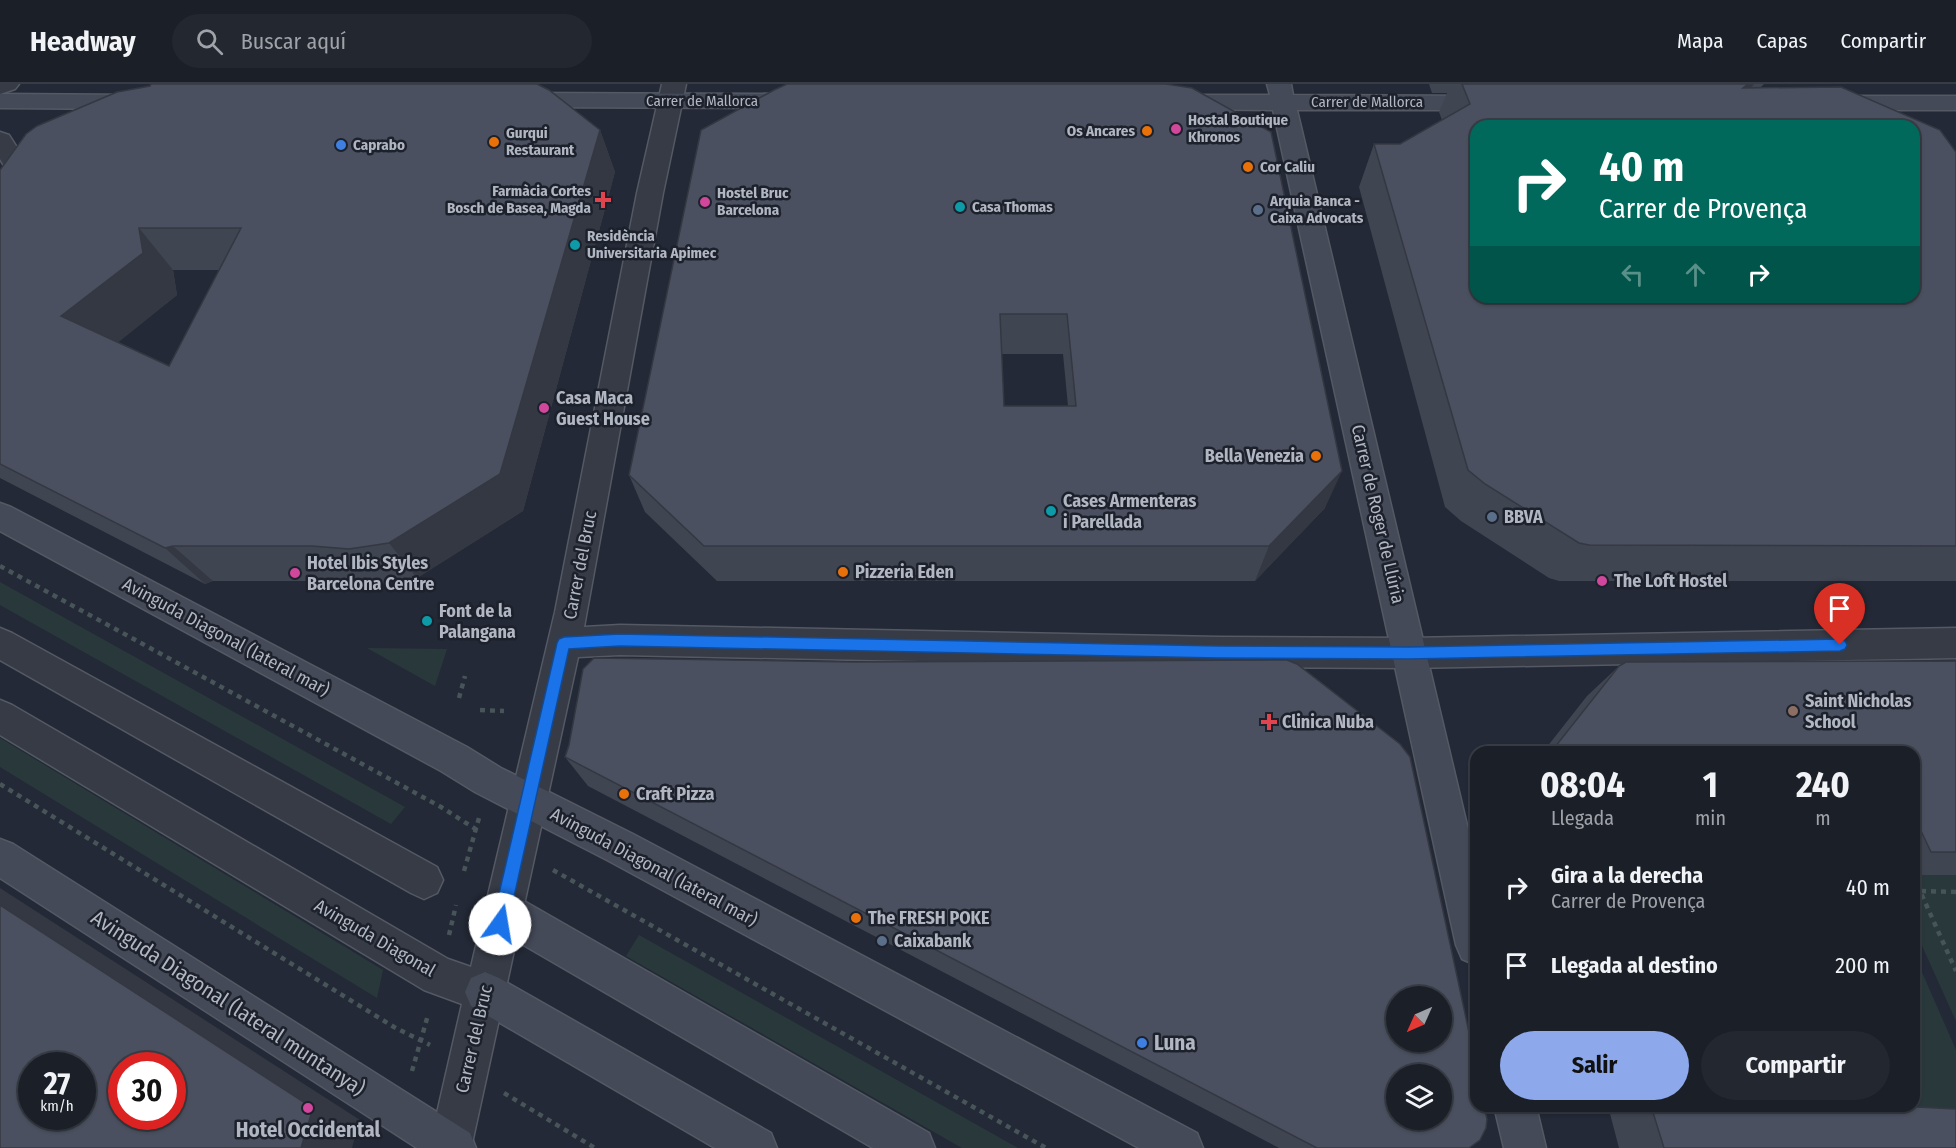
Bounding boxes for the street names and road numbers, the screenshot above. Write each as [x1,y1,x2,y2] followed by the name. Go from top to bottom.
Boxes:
[646,92,758,110] street label: Carrer de Mallorca
[1311,93,1423,111] street label: Carrer de Mallorca
[1347,422,1409,606] street label: Carrer de Roger de Llúria
[559,509,601,621] street label: Carrer del Bruc
[119,573,333,701] street label: Avinguda Diagonal (lateral mar)
[547,803,761,931] street label: Avinguda Diagonal (lateral mar)
[311,894,440,982] street label: Avinguda Diagonal
[86,905,370,1101] street label: Avinguda Diagonal (lateral muntanya)
[451,983,497,1095] street label: Carrer del Bruc

